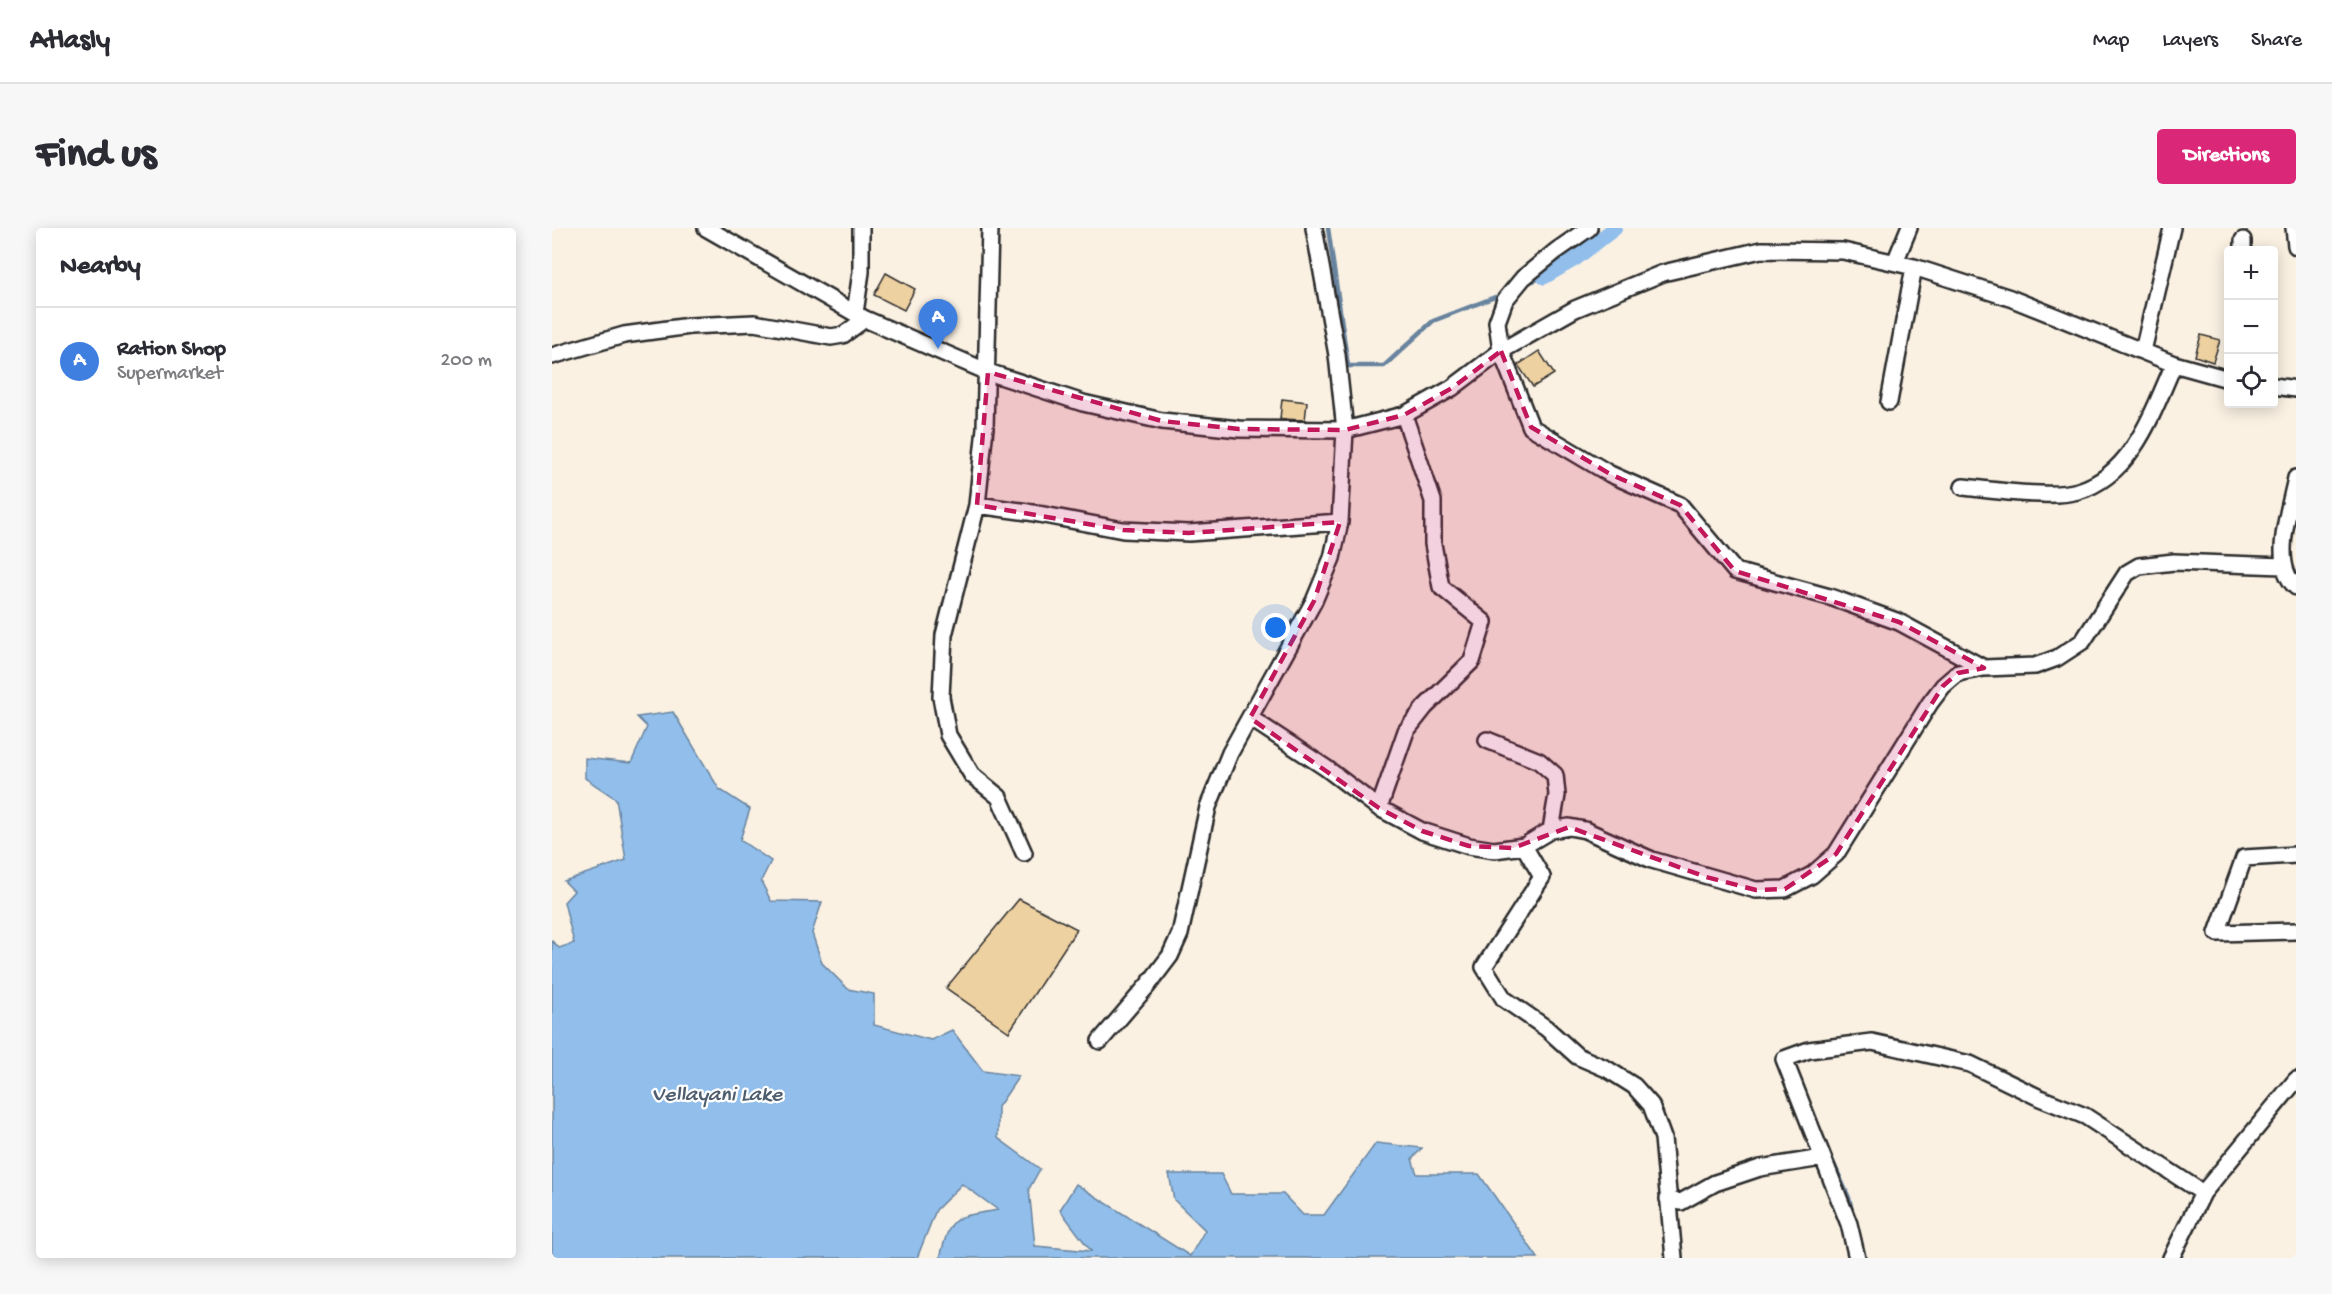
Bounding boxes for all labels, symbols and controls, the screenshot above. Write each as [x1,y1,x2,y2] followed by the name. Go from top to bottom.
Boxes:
[30,25,110,58] text: Atlasly
[2093,29,2129,54] text: Map
[2162,29,2218,54] text: Layers
[2251,29,2302,54] text: Share
[2157,129,2296,184] button: Directions
[36,132,156,181] text: Find us
[2224,246,2278,408] map controls
[2224,246,2278,300] button: +
[60,252,141,283] text: Nearby
[918,300,958,349] pin: A
[2224,300,2278,354] button: −
[117,337,226,363] text: Ration Shop
[74,350,85,373] text: A
[441,350,492,373] text: 200 m
[2224,354,2278,408] button: locate
[117,363,223,386] text: Supermarket
[1261,613,1290,642] your location
[652,1083,784,1109] water label: Vellayani Lake

